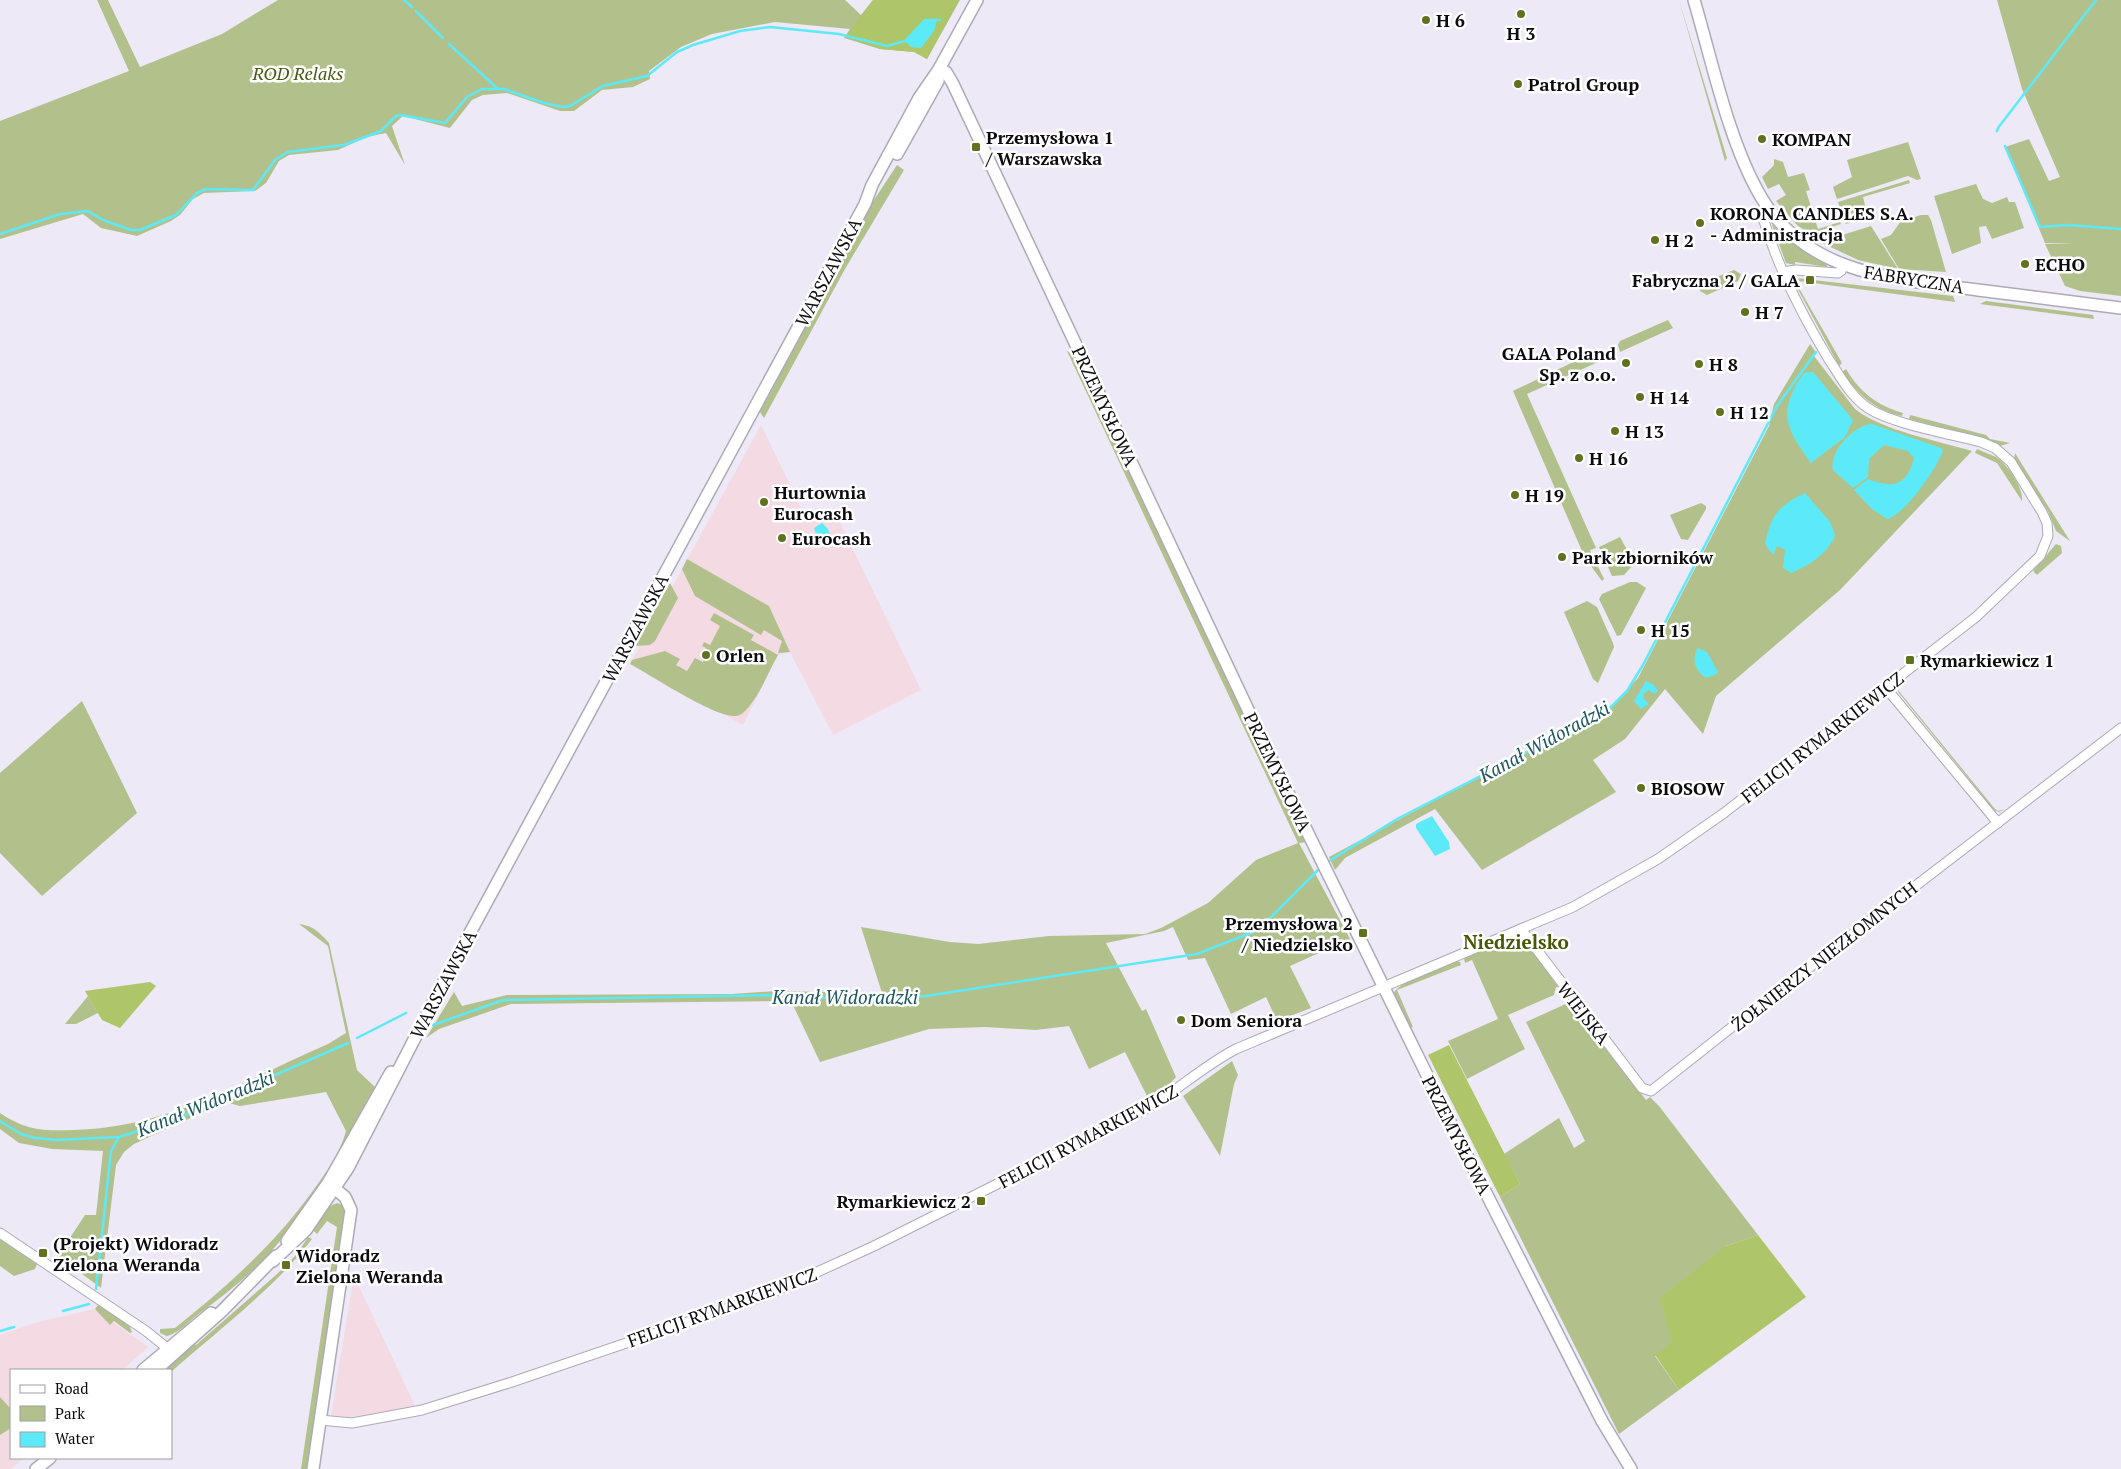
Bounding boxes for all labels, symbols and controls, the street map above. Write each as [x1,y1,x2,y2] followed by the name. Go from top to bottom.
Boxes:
[1436,8,1465,32] place label: H 6
[1515,8,1527,20] marker: H 3
[1420,14,1432,26] marker: H 6
[1507,21,1535,45] place label: H 3
[252,61,343,85] park label: ROD Relaks
[1528,72,1639,96] place label: Patrol Group
[1512,78,1524,90] marker: Patrol Group
[985,125,1114,170] place label: Przemysłowa 1 / Warszawska
[1772,127,1851,151] place label: KOMPAN
[1756,133,1768,145] marker: KOMPAN
[970,141,982,153] marker: Przemysłowa 1 / Warszawska
[1710,201,1914,246] place label: KORONA CANDLES S.A. - Administracja
[789,213,867,331] street label: WARSZAWSKA
[1694,217,1706,229] marker: KORONA CANDLES S.A. - Administracja
[1665,228,1694,252] place label: H 2
[1649,234,1661,246] marker: H 2
[2035,252,2085,276] place label: ECHO
[2019,258,2031,270] marker: ECHO
[1862,259,1966,299] street label: FABRYCZNA
[1632,268,1801,292] place label: Fabryczna 2 / GALA
[1804,274,1816,286] marker: Fabryczna 2 / GALA
[1755,300,1784,324] place label: H 7
[1739,306,1751,318] marker: H 7
[1502,341,1616,386] place label: GALA Poland Sp. z o.o.
[1067,342,1144,471] street label: PRZEMYSŁOWA
[1709,352,1738,376] place label: H 8
[1620,357,1632,369] marker: GALA Poland Sp. z o.o.
[1693,358,1705,370] marker: H 8
[1650,385,1690,409] place label: H 14
[1634,391,1646,403] marker: H 14
[1730,400,1769,424] place label: H 12
[1714,406,1726,418] marker: H 12
[1625,419,1664,443] place label: H 13
[1609,425,1621,437] marker: H 13
[1589,446,1628,470] place label: H 16
[1573,452,1585,464] marker: H 16
[774,480,866,525] place label: Hurtownia Eurocash
[1525,483,1564,507] place label: H 19
[1509,489,1521,501] marker: H 19
[758,496,770,508] marker: Hurtownia Eurocash
[792,526,871,550] place label: Eurocash
[776,532,788,544] marker: Eurocash
[1572,545,1714,569] place label: Park zbiorników
[1556,551,1568,563] marker: Park zbiorników
[596,569,674,687] street label: WARSZAWSKA
[1651,618,1690,642] place label: H 15
[1635,624,1647,636] marker: H 15
[716,643,765,667] place label: Orlen
[1920,648,2054,672] place label: Rymarkiewicz 1
[700,649,712,661] marker: Orlen
[1904,654,1916,666] marker: Rymarkiewicz 1
[1736,666,1908,808] street label: FELICJI RYMARKIEWICZ
[1473,694,1614,788] water label: Kanał Widoradzki
[1239,708,1318,836] street label: PRZEMYSŁOWA
[1651,776,1725,800] place label: BIOSOW
[1635,782,1647,794] marker: BIOSOW
[1726,876,1922,1036] street label: ŻOŁNIERZY NIEZŁOMNYCH
[1225,911,1353,956] place label: Przemysłowa 2 / Niedzielsko
[404,925,482,1043] street label: WARSZAWSKA
[1357,927,1369,939] marker: Przemysłowa 2 / Niedzielsko
[1463,929,1569,954] district label: Niedzielsko
[1552,977,1616,1050] street label: WIEJSKA
[771,984,919,1009] water label: Kanał Widoradzki
[1191,1008,1302,1032] place label: Dom Seniora
[1175,1014,1187,1026] marker: Dom Seniora
[132,1064,278,1142] water label: Kanał Widoradzki
[1417,1072,1498,1199] street label: PRZEMYSŁOWA
[994,1078,1182,1194] street label: FELICJI RYMARKIEWICZ
[837,1189,971,1213] place label: Rymarkiewicz 2
[975,1195,987,1207] marker: Rymarkiewicz 2
[53,1231,218,1276] place label: (Projekt) Widoradz Zielona Weranda
[296,1243,443,1288] place label: Widoradz Zielona Weranda
[37,1247,49,1259] marker: (Projekt) Widoradz Zielona Weranda
[280,1259,292,1271] marker: Widoradz Zielona Weranda
[624,1262,820,1352] street label: FELICJI RYMARKIEWICZ
[10,1369,172,1459] legend
[55,1378,88,1398] text: Road
[55,1403,85,1423] text: Park
[55,1428,95,1448] text: Water

